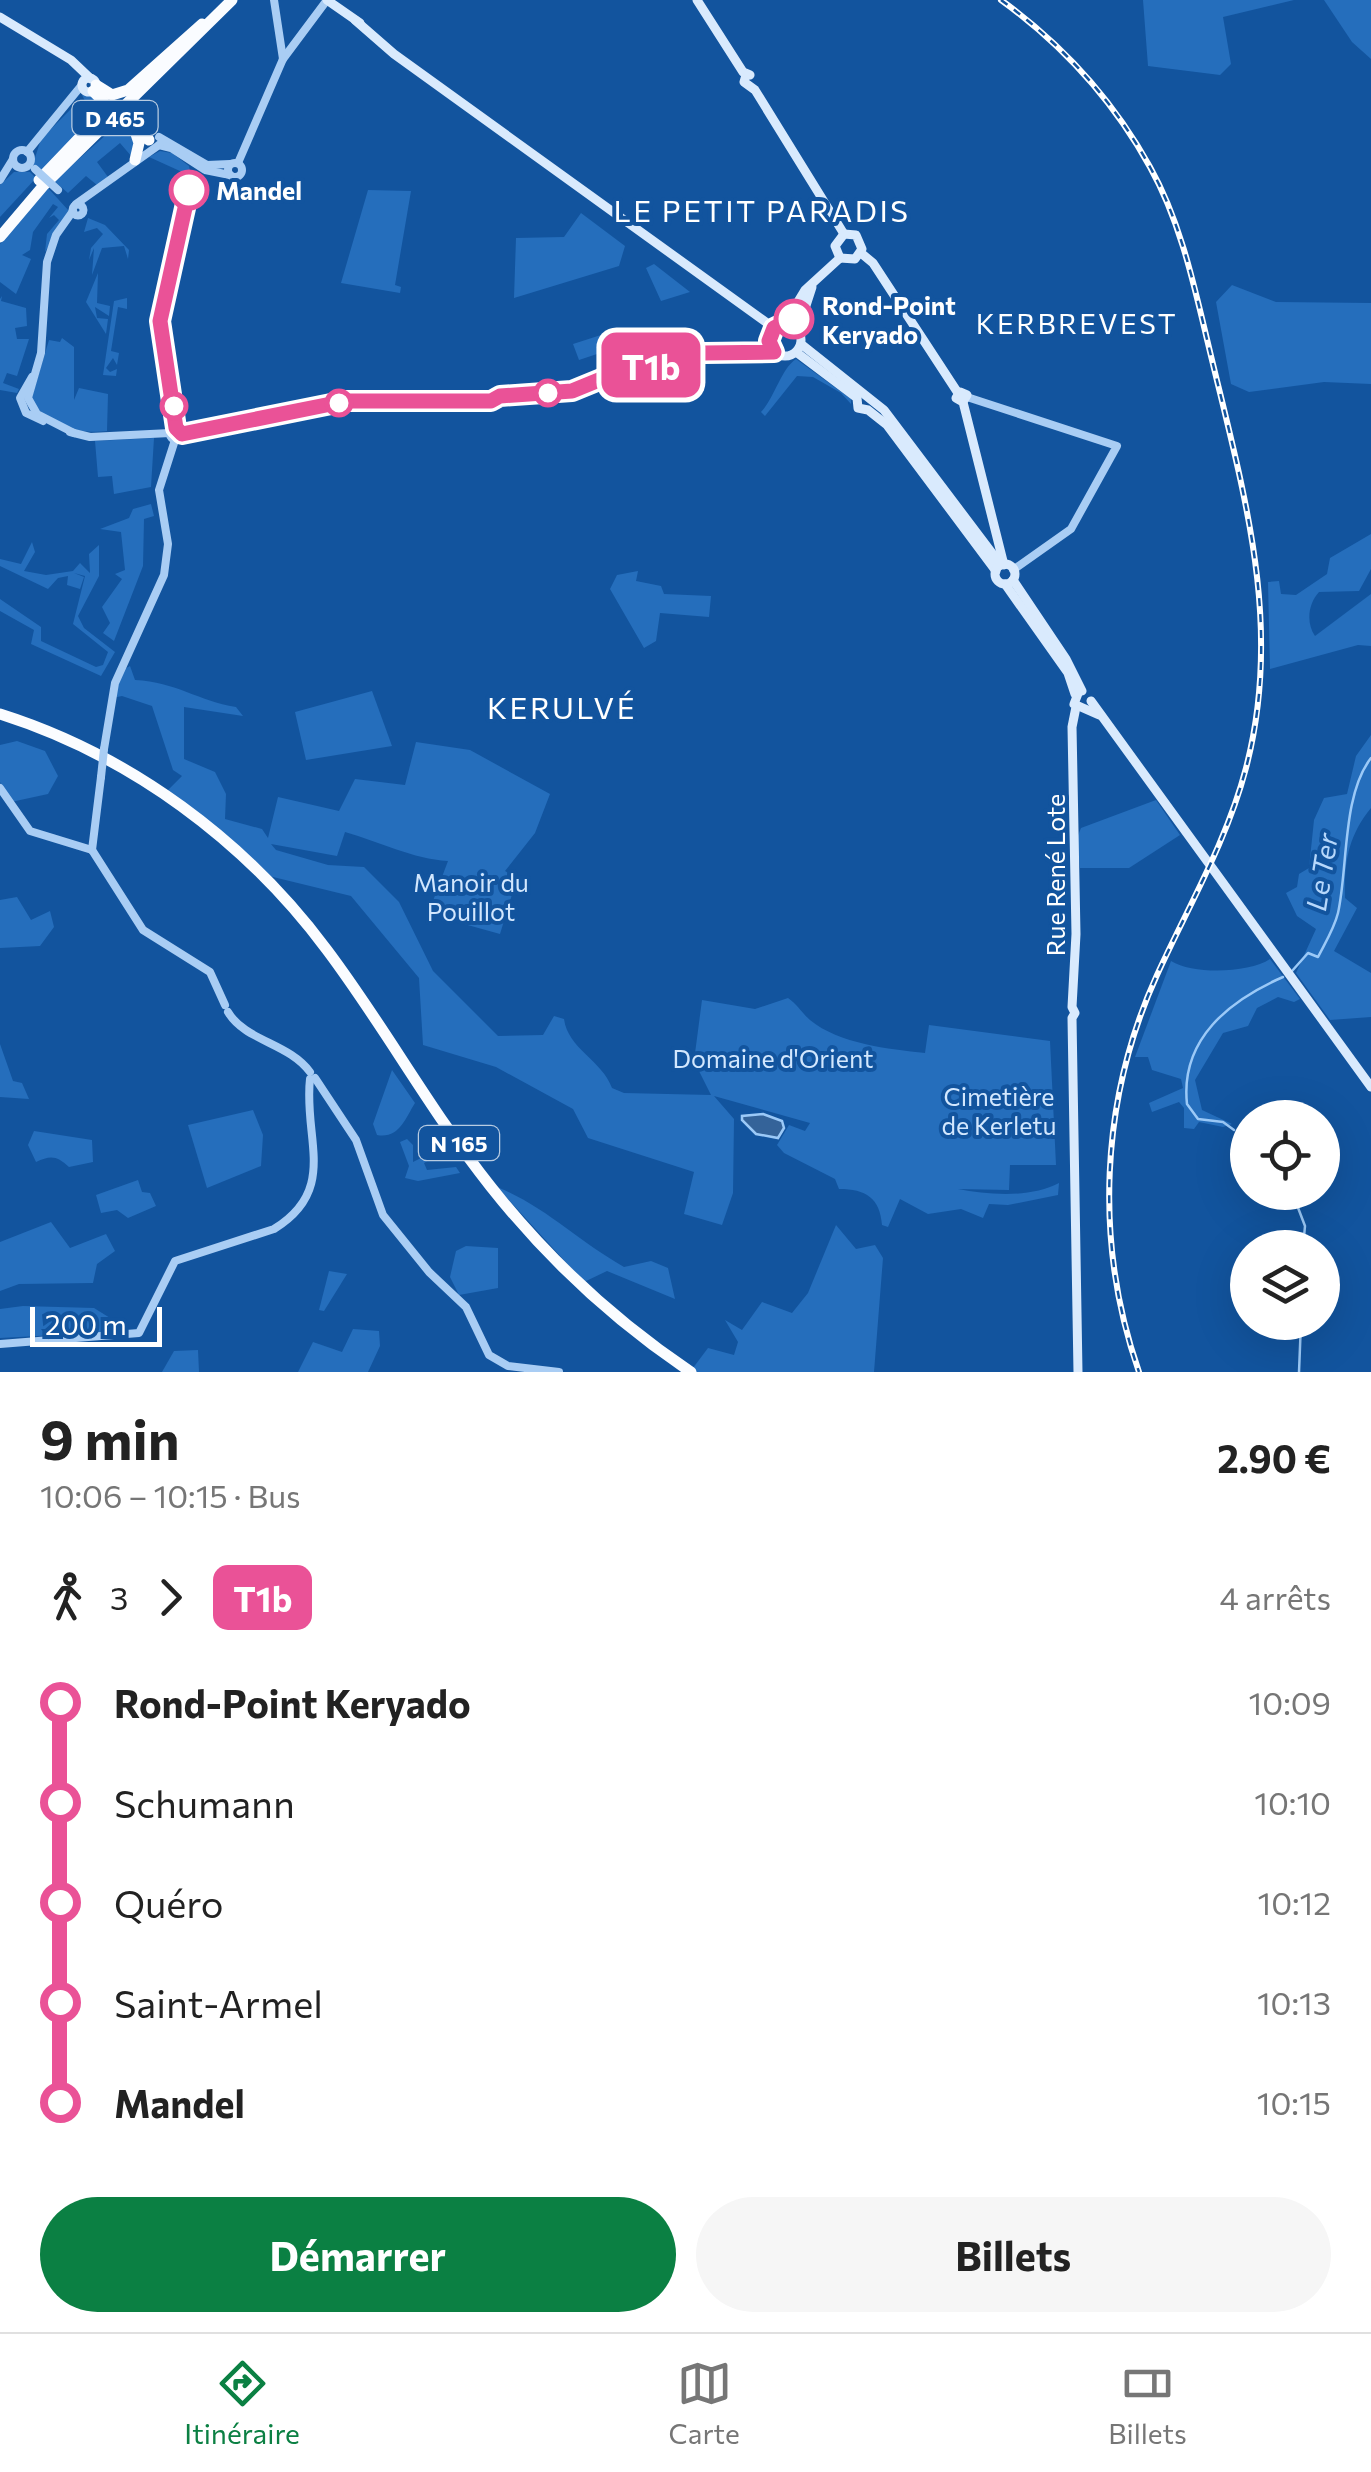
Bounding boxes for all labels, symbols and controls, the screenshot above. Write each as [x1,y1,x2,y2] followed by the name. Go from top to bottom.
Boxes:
[72,101,158,135] road number: D 465
[170,171,208,209] marker: Mandel
[216,175,302,205] place label: Mandel
[614,191,910,228] district label: LE PETIT PARADIS
[822,290,956,349] place label: Rond-Point Keryado
[775,300,813,338] marker: Rond-Point Keryado
[976,306,1178,340] district label: KERBREVEST
[594,332,708,398] line badge: T1b
[621,344,681,387] text: T1b
[535,380,561,406] unlabelled marker
[326,390,352,416] unlabelled marker
[161,393,187,419] unlabelled marker
[487,688,637,725] district label: KERULVÉ
[1040,794,1070,956] street label: Rue René Lote
[1298,830,1344,913] water label: Le Ter
[413,867,529,926] park label: Manoir du Pouillot
[672,1043,874,1073] park label: Domaine d'Orient
[941,1081,1057,1140] park label: Cimetière de Kerletu
[1230,1100,1340,1340] map controls
[1230,1100,1340,1210] button: locate
[419,1126,499,1160] road number: N 165
[1230,1230,1340,1340] button: layers
[30,1302,162,1346] scale bar
[45,1307,127,1341] text: 200 m
[40,1404,180,1471] text: 9 min
[1217,1434,1331,1481] text: 2.90 €
[40,1475,301,1515] text: 10:06 – 10:15 · Bus
[40,1570,95,1625] icon: walk
[143,1570,198,1625] icon: forward
[233,1576,292,1619] text: T1b
[110,1577,128,1617] text: 3
[1220,1577,1331,1617] text: 4 arrêts
[114,1679,471,1726] text: Rond-Point Keryado
[1249,1682,1331,1722] text: 10:09
[114,1779,295,1826] text: Schumann
[1254,1782,1331,1822] text: 10:10
[114,1879,224,1926] text: Quéro
[1257,1882,1331,1922] text: 10:12
[114,1979,323,2026] text: Saint-Armel
[1257,1982,1331,2022] text: 10:13
[114,2079,245,2126] text: Mandel
[1257,2082,1331,2122] text: 10:15
[40,2197,676,2312] button: Démarrer
[696,2197,1331,2312] button: Billets
[184,2356,300,2450] tab: Itinéraire
[669,2356,740,2450] tab: Carte
[1108,2356,1187,2450] tab: Billets

